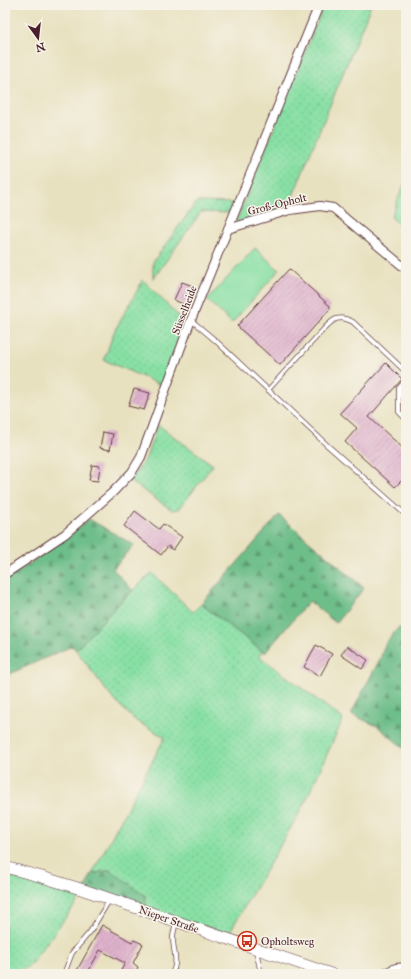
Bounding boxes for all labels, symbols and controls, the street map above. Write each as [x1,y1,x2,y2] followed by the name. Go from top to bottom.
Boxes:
[18,18,58,58] north arrow
[34,40,47,55] text: N
[246,191,308,218] street label: Groß-Opholt
[169,283,200,337] street label: Süsselheide
[137,903,201,936] street label: Nieper Straße
[236,930,258,952] bus stop icon: Opholtsweg
[261,935,315,948] place label: Opholtsweg

